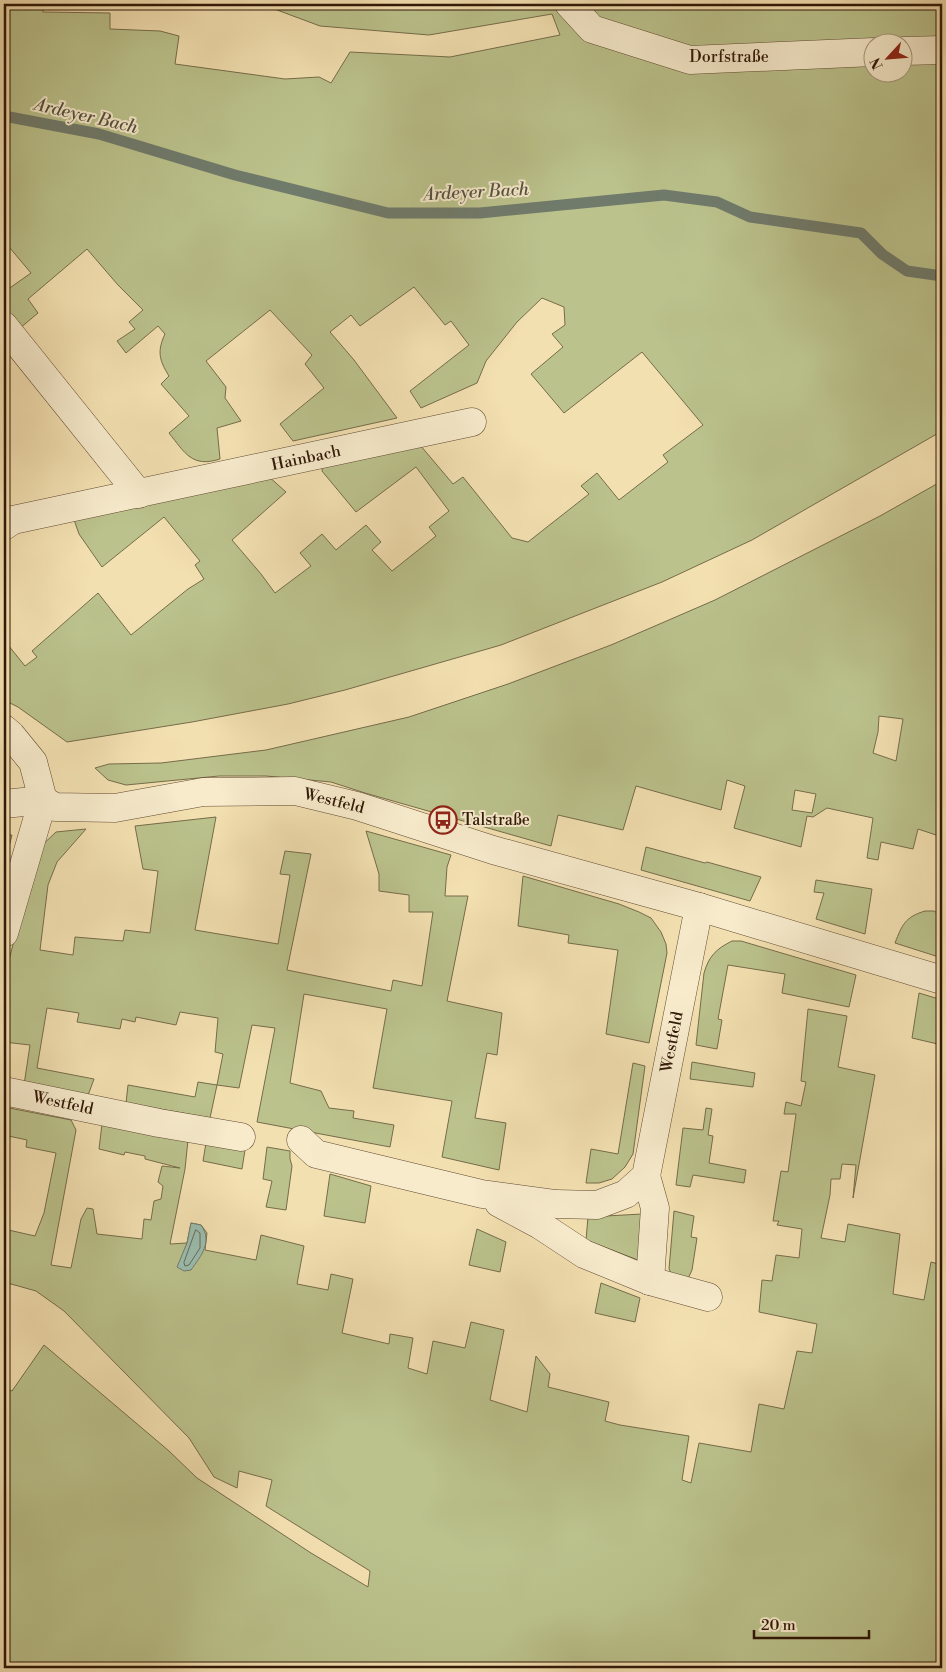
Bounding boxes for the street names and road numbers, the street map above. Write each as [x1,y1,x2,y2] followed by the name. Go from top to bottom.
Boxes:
[689,47,769,67] street label: Dorfstraße
[269,441,343,475] street label: Hainbach
[301,784,366,818] street label: Westfeld
[656,1010,688,1075] street label: Westfeld
[30,1087,95,1119] street label: Westfeld

